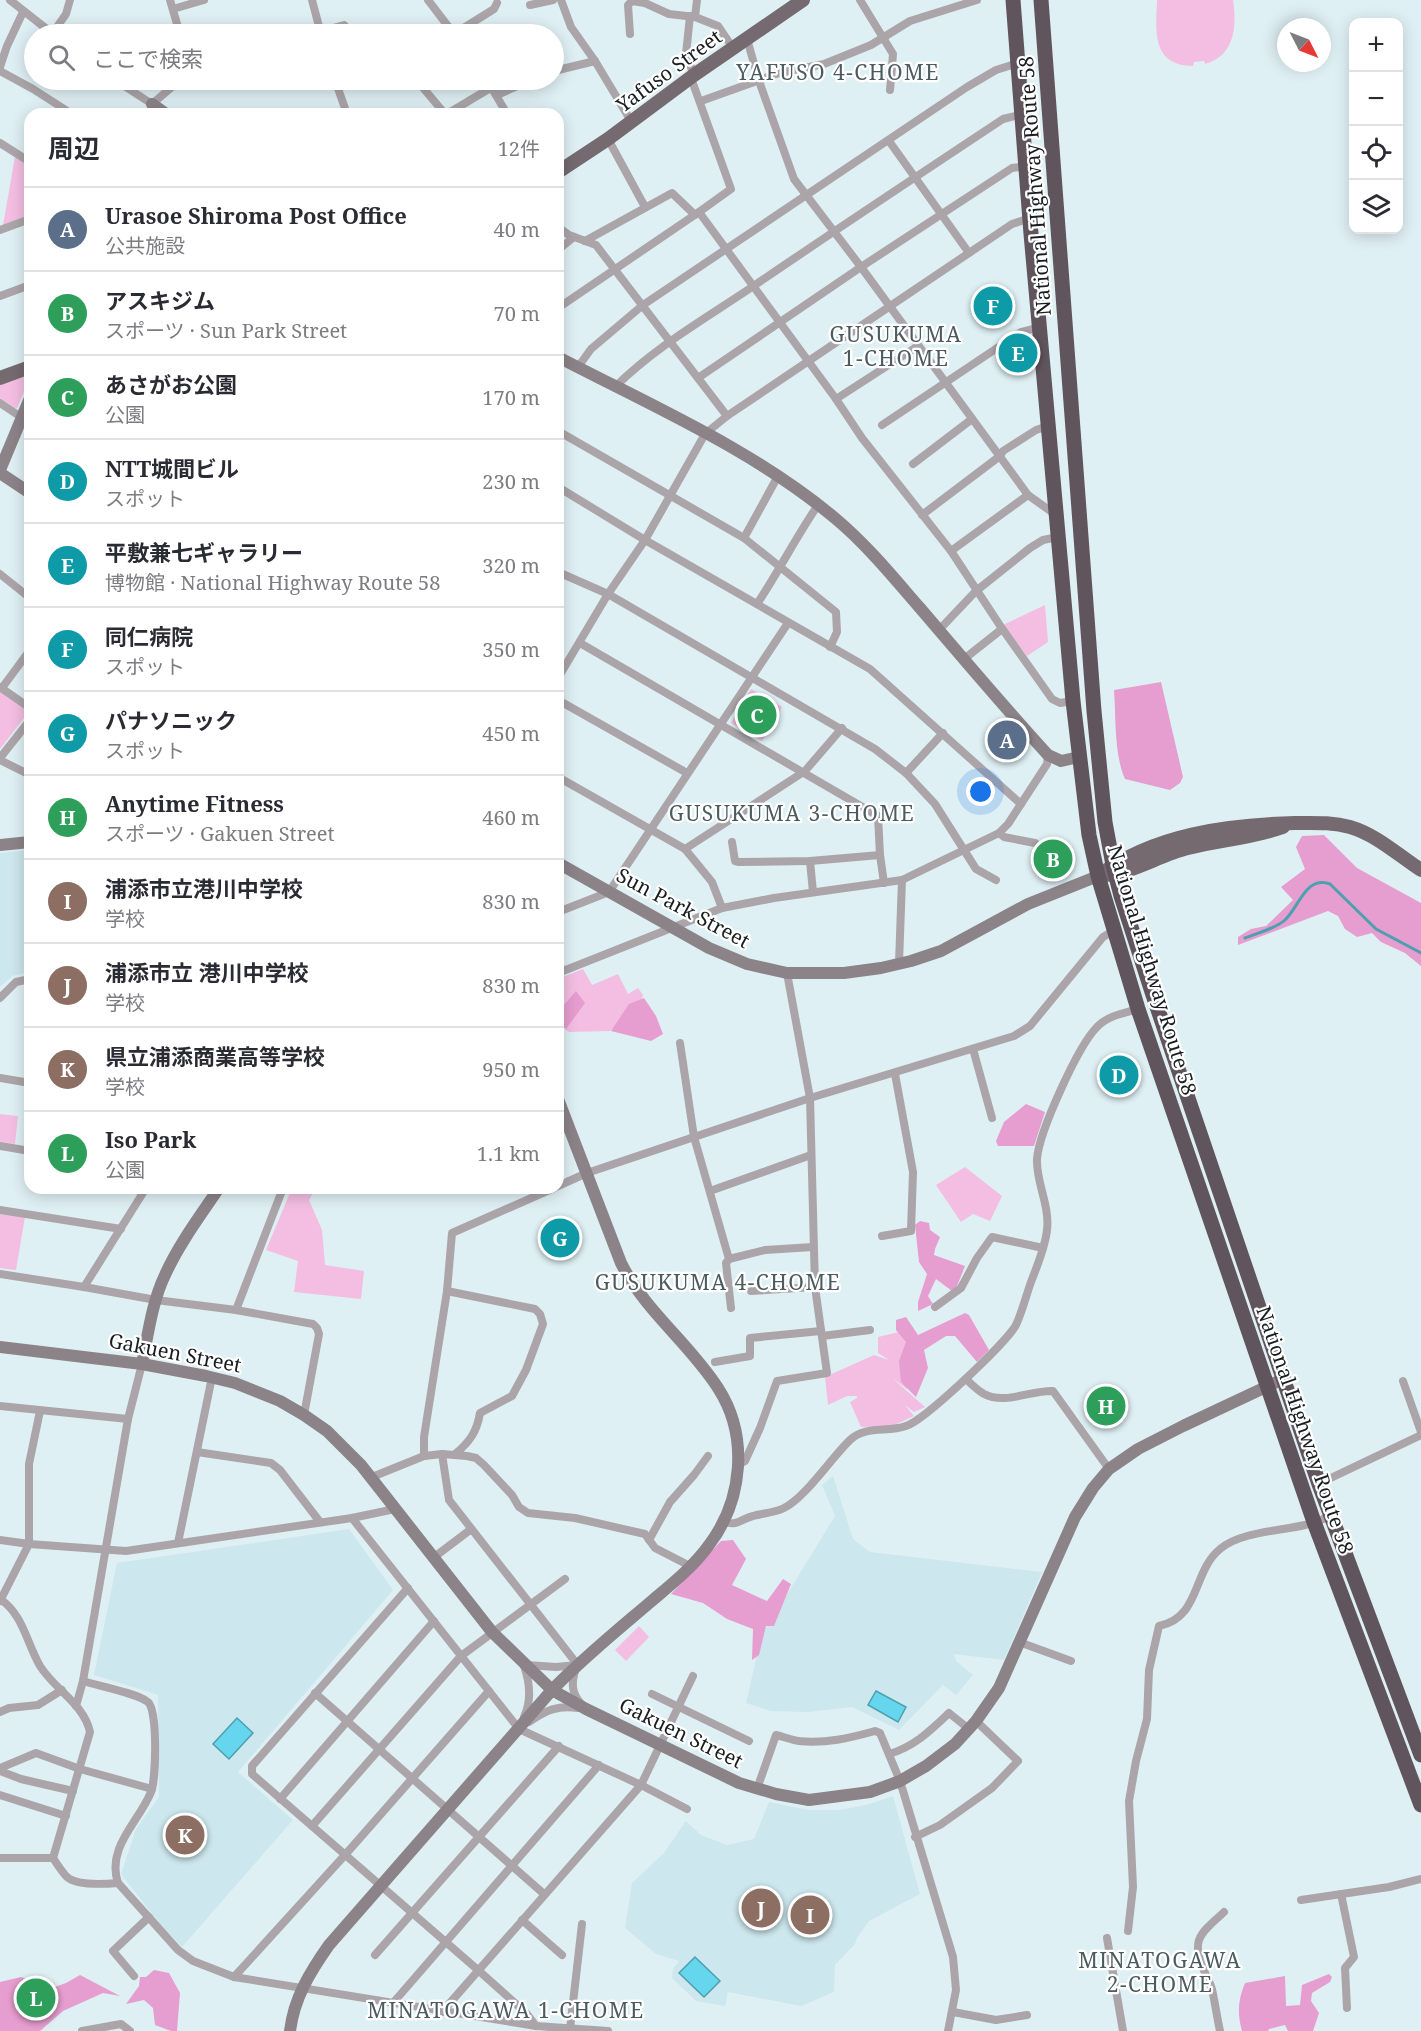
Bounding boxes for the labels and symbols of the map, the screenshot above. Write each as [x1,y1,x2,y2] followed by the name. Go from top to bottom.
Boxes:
[1277,18,1331,72] north arrow
[610,23,727,119] street label: Yafuso Street
[1012,55,1057,317] street label: National Highway Route 58
[735,58,940,86] district label: YAFUSO 4-CHOME
[974,284,1012,328] pin: F
[830,320,962,372] district label: GUSUKUMA 1-CHOME
[998,330,1038,376] pin: E
[738,692,777,738] pin: C
[988,718,1026,762] pin: A
[966,777,995,806] your location
[669,799,915,827] district label: GUSUKUMA 3-CHOME
[1034,836,1072,882] pin: B
[1102,842,1203,1098] street label: National Highway Route 58
[612,861,755,954] street label: Sun Park Street
[1100,1052,1138,1098] pin: D
[540,1216,580,1260] pin: G
[595,1268,841,1296] district label: GUSUKUMA 4-CHOME
[1250,1303,1361,1557] street label: National Highway Route 58
[106,1326,244,1379] street label: Gakuen Street
[1086,1384,1126,1428] pin: H
[615,1691,748,1774] street label: Gakuen Street
[166,1812,204,1858] pin: K
[742,1886,780,1930] pin: J
[790,1892,830,1938] pin: I
[1078,1946,1242,1998] district label: MINATOGAWA 2-CHOME
[16,1976,56,2020] pin: L
[367,1996,645,2024] district label: MINATOGAWA 1-CHOME

